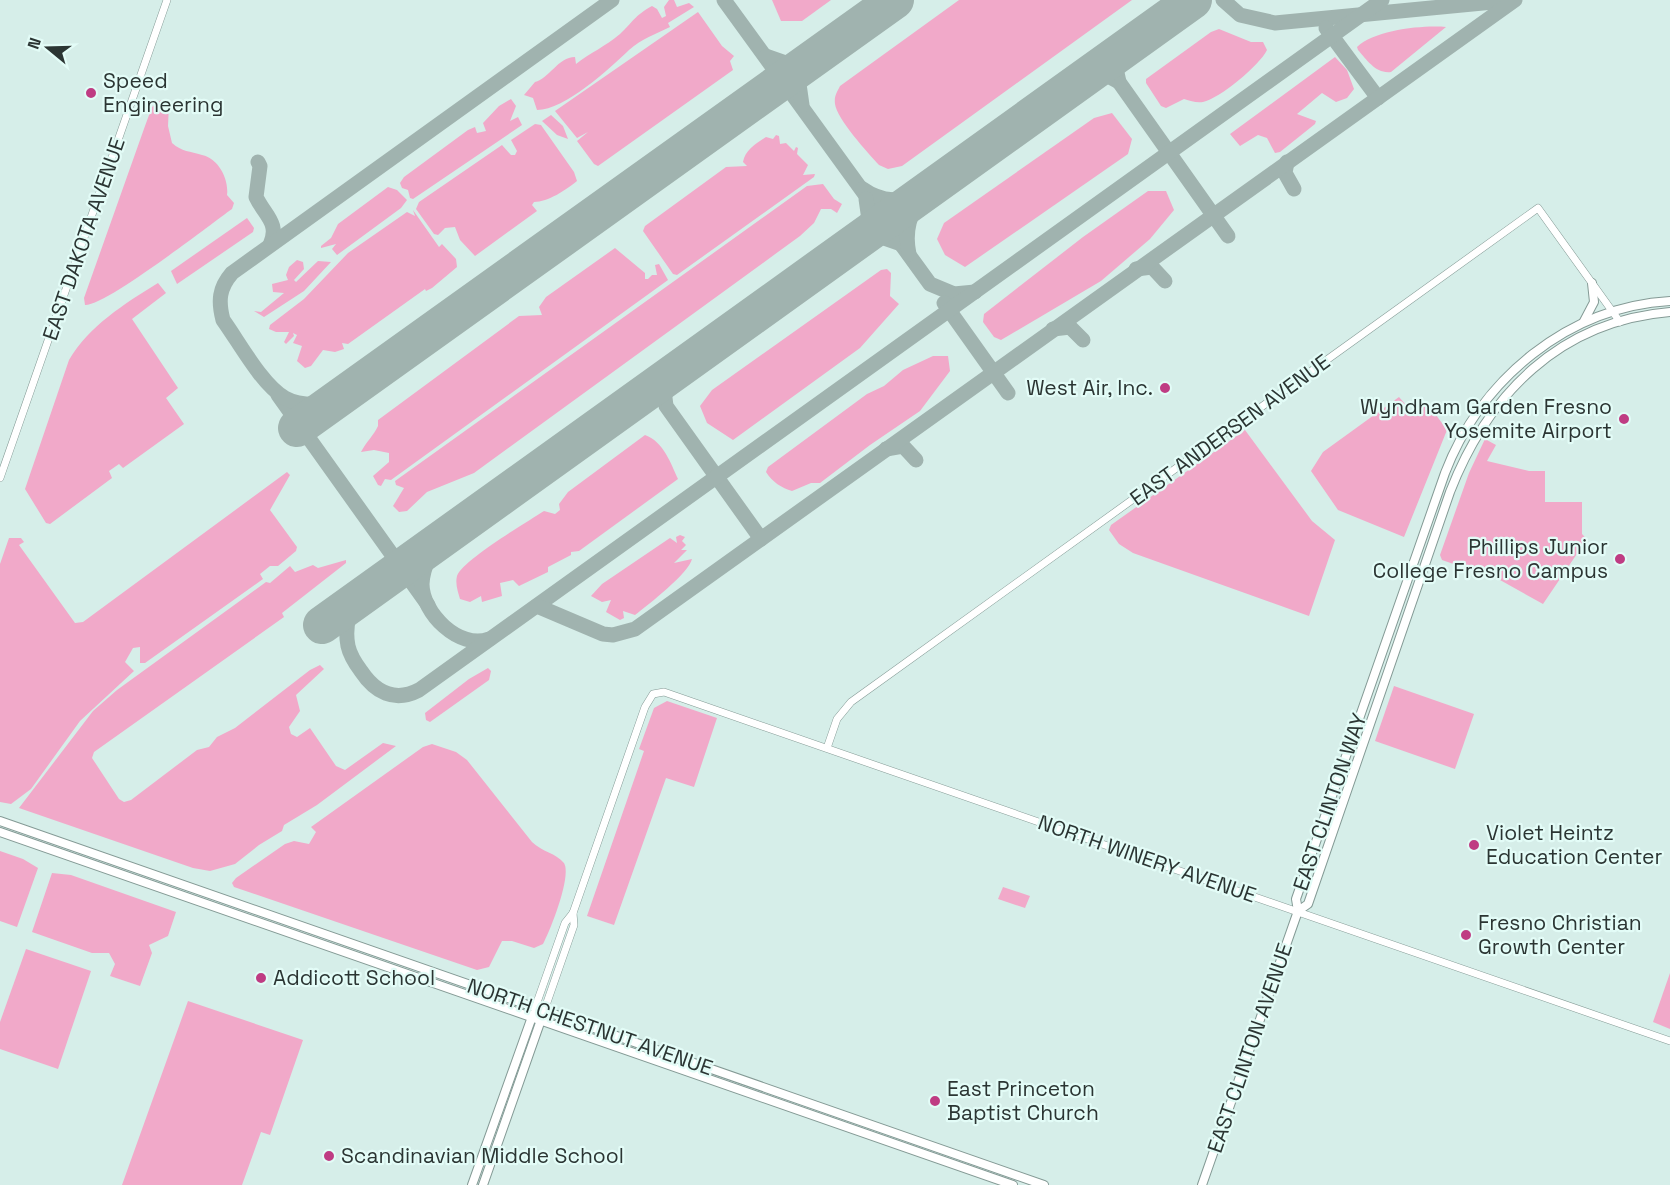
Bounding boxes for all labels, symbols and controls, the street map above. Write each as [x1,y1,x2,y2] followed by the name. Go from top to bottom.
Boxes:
[18,18,78,78] north arrow
[23,35,46,52] text: N
[103,67,223,118] place label: Speed Engineering
[84,86,98,100] marker: Speed Engineering
[36,134,131,344] street label: EAST DAKOTA AVENUE
[1124,348,1335,511] street label: EAST ANDERSEN AVENUE
[1026,374,1153,401] place label: West Air, Inc.
[1158,381,1172,395] marker: West Air, Inc.
[1360,393,1612,444] place label: Wyndham Garden Fresno Yosemite Airport
[1617,412,1631,426] marker: Wyndham Garden Fresno Yosemite Airport
[1373,533,1608,584] place label: Phillips Junior College Fresno Campus
[1613,552,1627,566] marker: Phillips Junior College Fresno Campus
[1287,709,1373,894] street label: EAST CLINTON WAY
[1035,808,1260,909] street label: NORTH WINERY AVENUE
[1486,819,1662,870] place label: Violet Heintz Education Center
[1467,838,1481,852] marker: Violet Heintz Education Center
[1478,909,1642,960] place label: Fresno Christian Growth Center
[1459,928,1473,942] marker: Fresno Christian Growth Center
[1201,939,1298,1156] street label: EAST CLINTON AVENUE
[273,964,435,991] place label: Addicott School
[254,971,268,985] marker: Addicott School
[464,972,716,1081] street label: NORTH CHESTNUT AVENUE
[947,1075,1099,1126] place label: East Princeton Baptist Church
[928,1094,942,1108] marker: East Princeton Baptist Church
[341,1142,624,1169] place label: Scandinavian Middle School
[322,1149,336,1163] marker: Scandinavian Middle School

